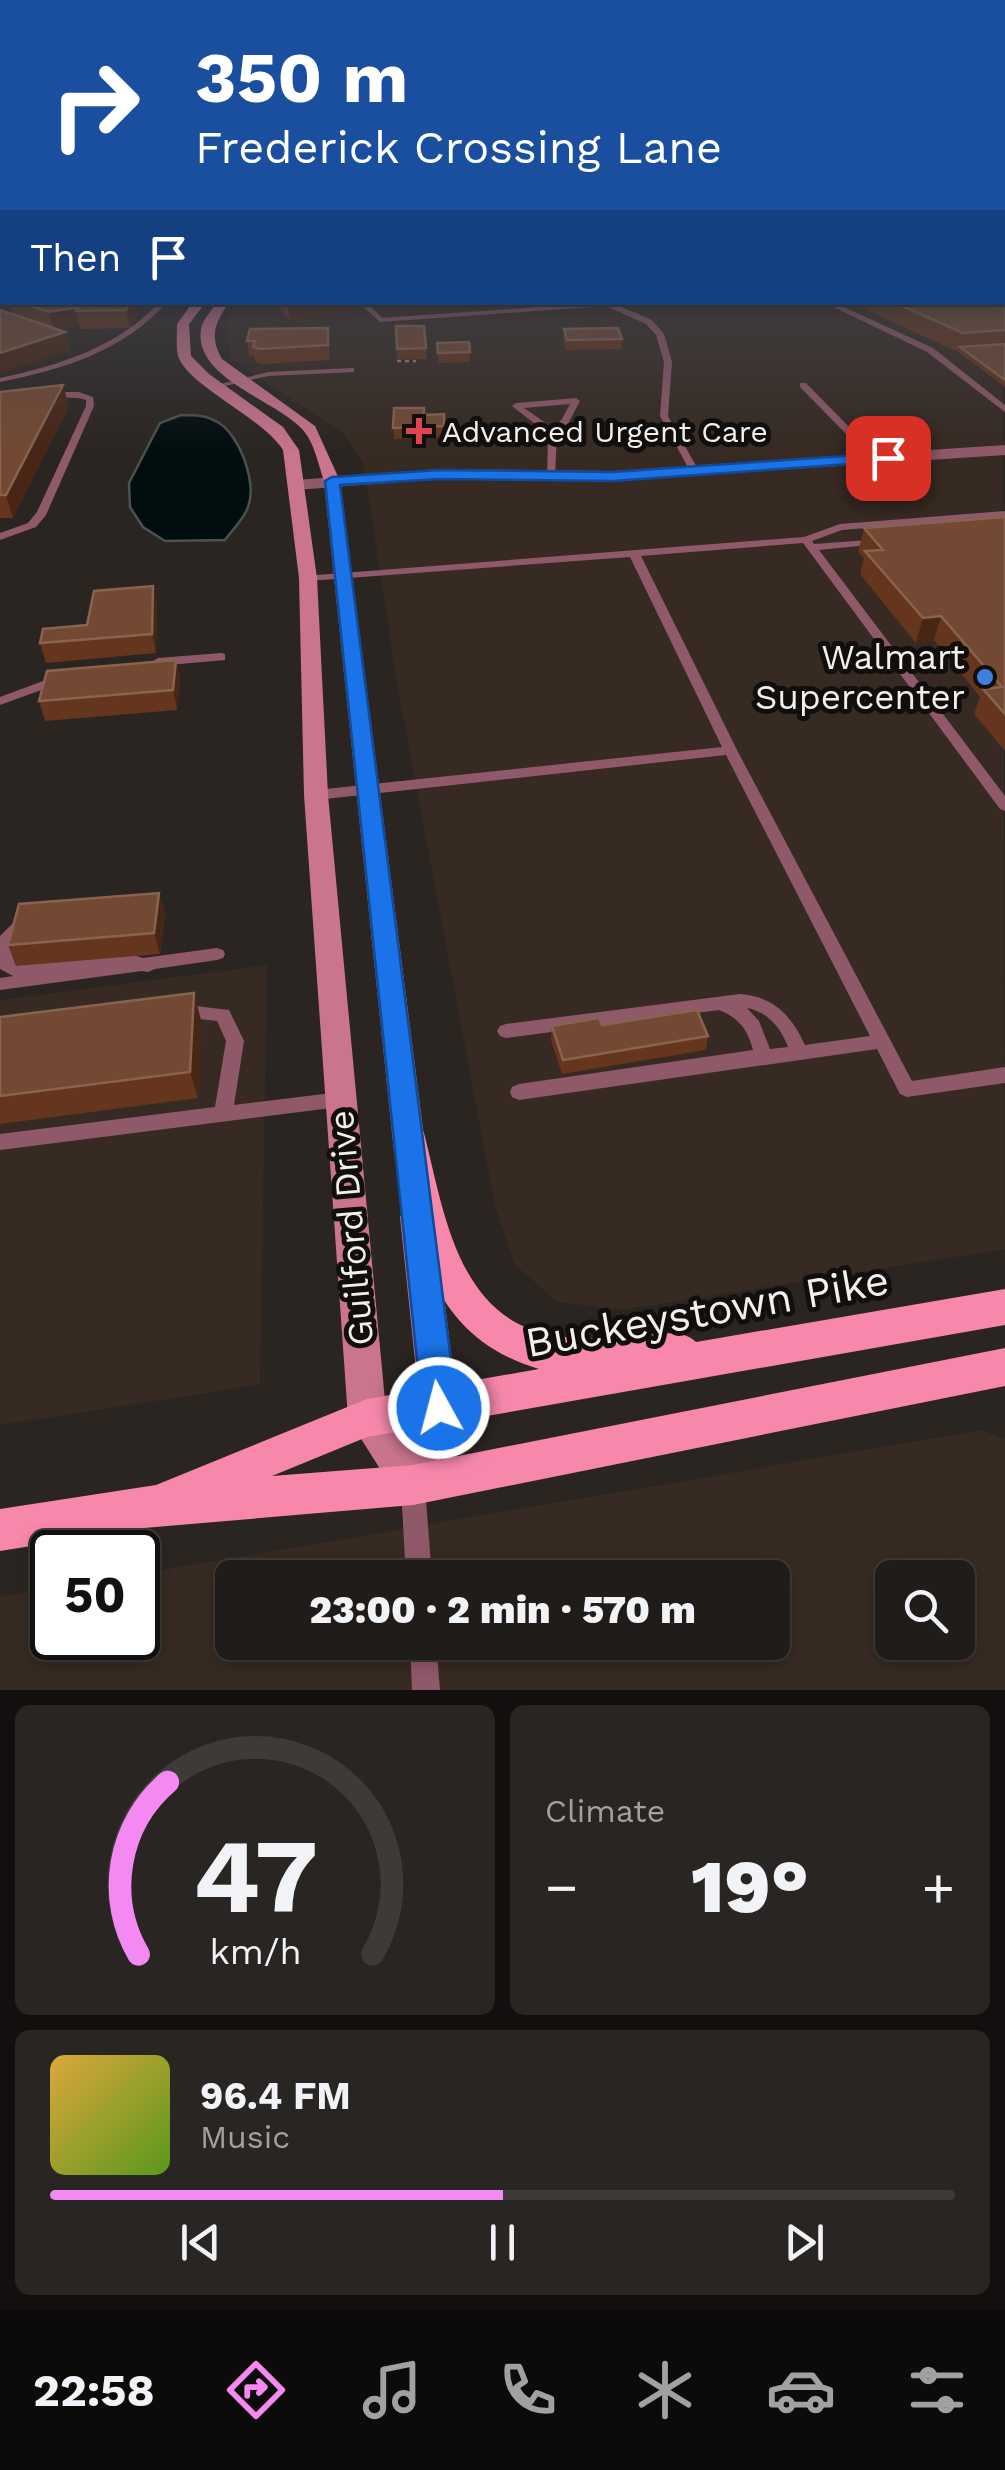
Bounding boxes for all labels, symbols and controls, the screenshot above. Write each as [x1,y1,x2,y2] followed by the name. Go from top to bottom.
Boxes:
[195,37,408,119] text: 350 m
[30,40,160,170] icon: right
[195,121,722,174] text: Frederick Crossing Lane
[141,230,196,285] icon: arrive
[30,236,121,280] text: Then
[442,414,768,449] place label: Advanced Urgent Care
[846,416,931,501] pin
[406,418,432,444] marker: Advanced Urgent Care
[861,431,916,486] icon: arrive
[755,636,965,718] place label: Walmart Supercenter
[974,666,996,688] marker: Walmart Supercenter
[320,1109,382,1347] street label: Guilford Drive
[522,1255,892,1367] street label: Buckeystown Pike
[387,1356,491,1460] position arrow
[30,1530,160,1660] speed limit sign: 50
[875,1560,975,1660] map controls
[875,1560,975,1660] button: search
[309,1588,696,1632] text: 23:00 · 2 min · 570 m
[545,1792,665,1830] text: Climate
[192,1815,318,1937] text: 47
[691,1842,809,1930] text: 19°
[545,1855,578,1919] text: −
[922,1855,955,1919] text: +
[209,1931,301,1973] text: km/h
[200,2074,351,2118] text: 96.4 FM
[200,2118,290,2156] text: Music
[173,2215,228,2270] icon: previous
[475,2215,530,2270] icon: pause
[777,2215,832,2270] icon: next
[221,2355,291,2425] icon: directions
[357,2355,427,2425] icon: music
[493,2355,563,2425] icon: phone
[630,2355,700,2425] icon: climate
[766,2355,836,2425] icon: car
[902,2355,972,2425] icon: filters
[33,2364,155,2417] text: 22:58

